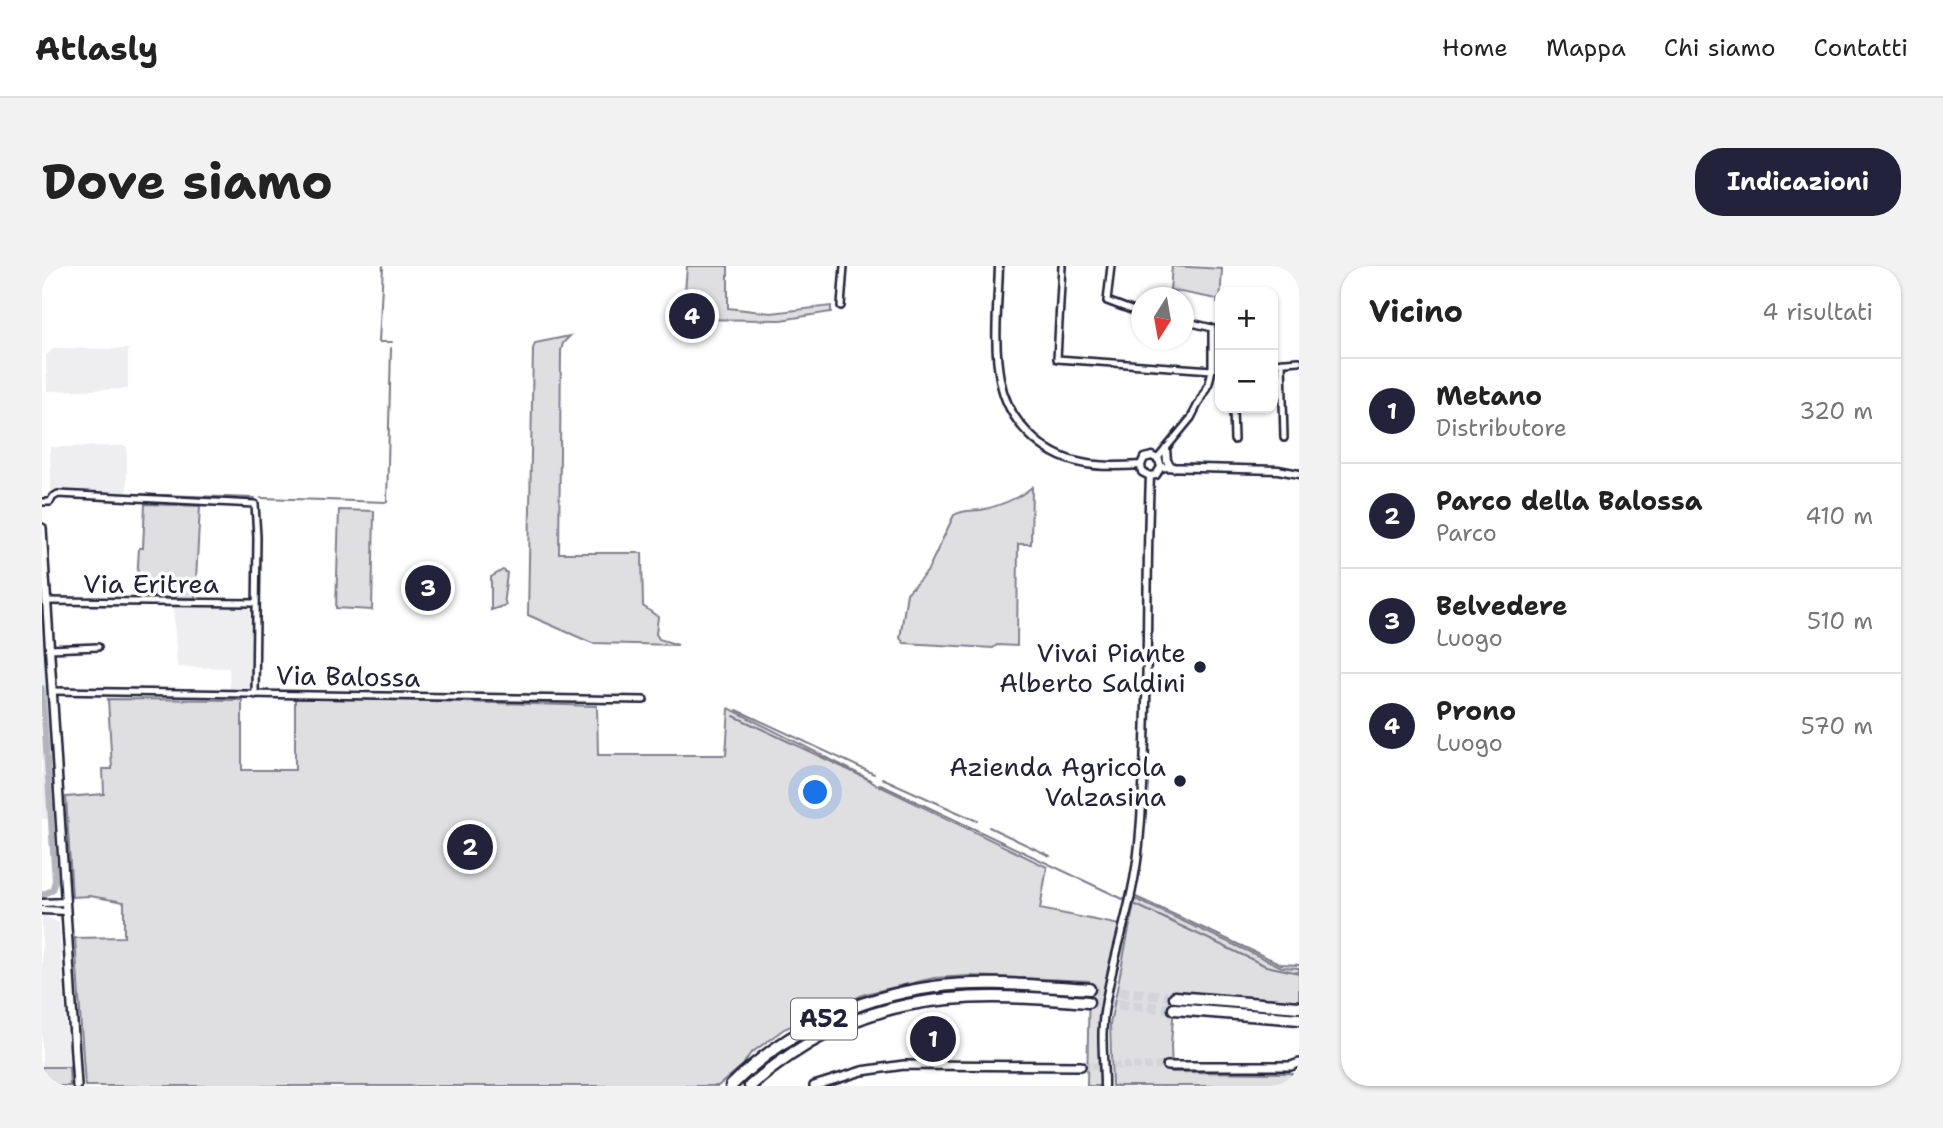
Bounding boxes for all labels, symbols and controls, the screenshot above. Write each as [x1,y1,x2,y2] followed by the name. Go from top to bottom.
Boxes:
[35,26,158,71] text: Atlasly
[1442,32,1508,64] text: Home
[1546,32,1626,64] text: Mappa
[1664,32,1776,64] text: Chi siamo
[1814,32,1908,64] text: Contatti
[1695,148,1901,216] button: Indicazioni
[42,149,333,215] text: Dove siamo
[1131,287,1194,350] north arrow
[1215,287,1278,413] map controls
[1215,287,1278,350] button: +
[669,290,715,342] pin: 4
[1369,291,1463,332] text: Vicino
[1762,297,1873,327] text: 4 risultati
[1215,350,1278,413] button: −
[1436,378,1542,413] text: Metano
[1387,396,1397,426] text: 1
[1799,396,1873,426] text: 320 m
[1436,413,1567,443] text: Distributore
[1436,483,1702,518] text: Parco della Balossa
[1384,501,1400,531] text: 2
[1805,501,1873,531] text: 410 m
[1436,518,1497,548] text: Parco
[405,562,451,614] pin: 3
[83,566,219,601] street label: Via Eritrea
[1436,588,1568,623] text: Belvedere
[1384,606,1400,636] text: 3
[1807,606,1873,636] text: 510 m
[1436,623,1503,653] text: Luogo
[999,635,1186,700] place label: Vivai Piante Alberto Saldini
[275,657,421,695] street label: Via Balossa
[1192,659,1208,675] marker: Vivai Piante Alberto Saldini
[1436,693,1516,728] text: Prono
[1384,711,1400,741] text: 4
[1801,711,1873,741] text: 570 m
[1436,728,1503,758] text: Luogo
[949,749,1166,814] place label: Azienda Agricola Valzasina
[1172,773,1188,789] marker: Azienda Agricola Valzasina
[798,775,832,809] your location
[447,821,493,873] pin: 2
[791,998,857,1040] road number: A52
[910,1013,956,1065] pin: 1

